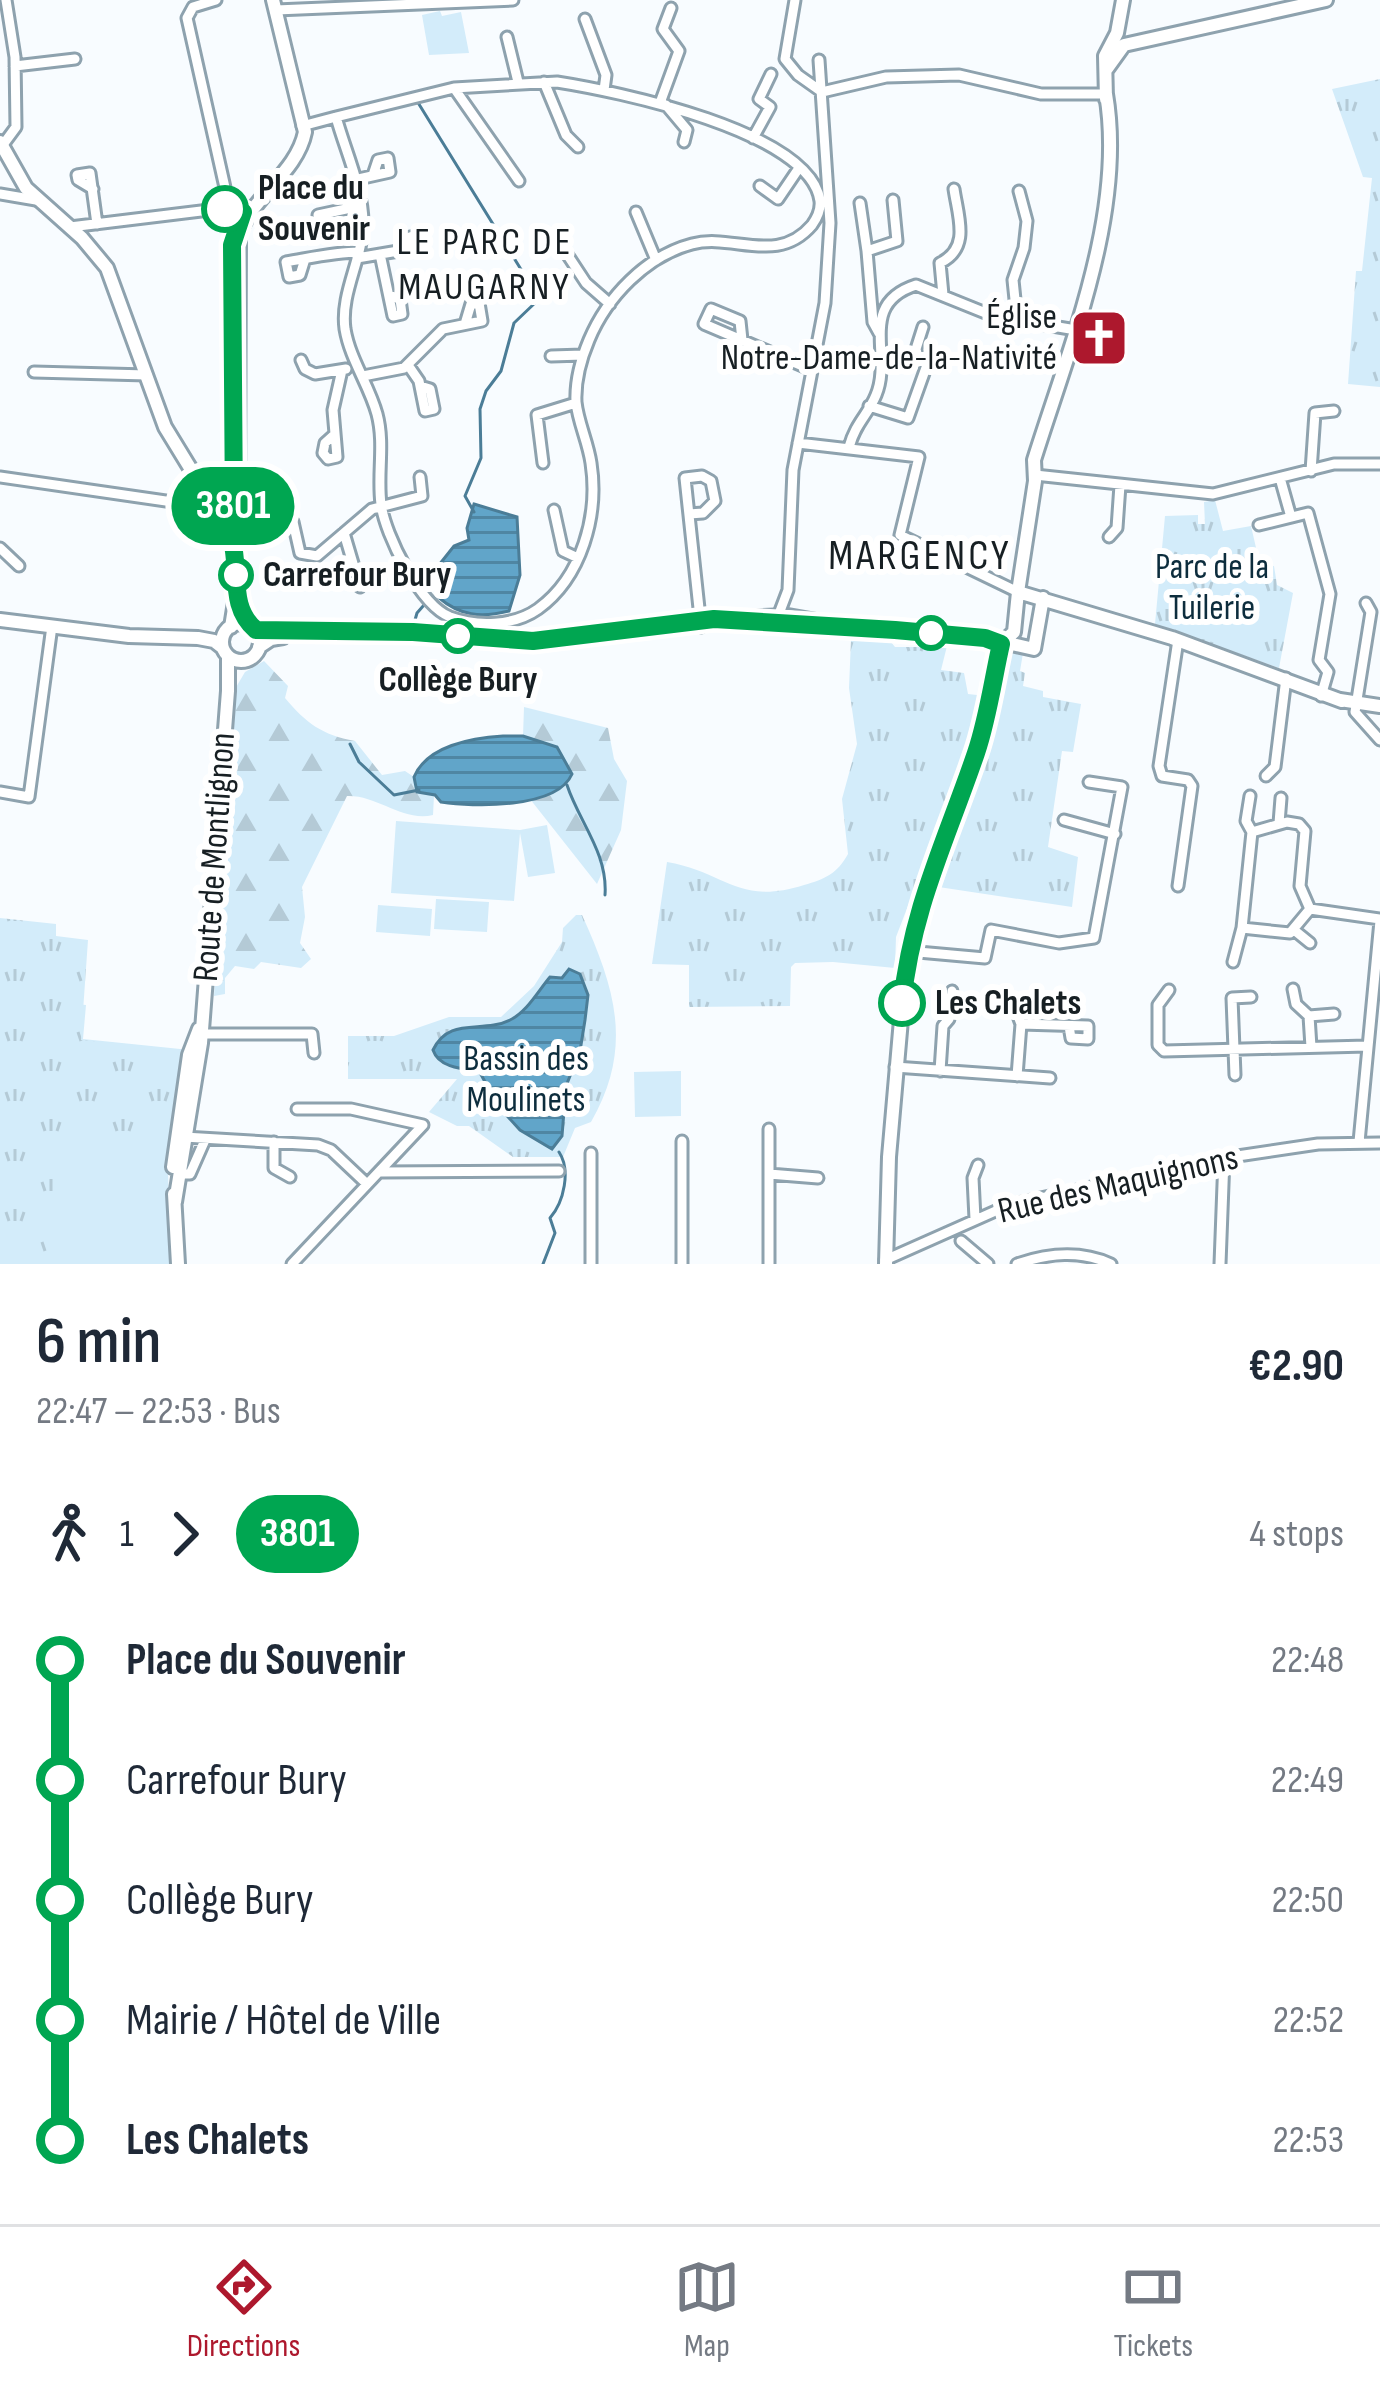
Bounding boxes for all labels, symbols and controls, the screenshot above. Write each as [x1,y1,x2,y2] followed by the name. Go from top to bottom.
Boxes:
[258,167,370,251] place label: Place du Souvenir
[203,187,247,231] marker: Place du Souvenir
[396,219,574,311] district label: LE PARC DE MAUGARNY
[721,296,1057,380] place label: Église Notre-Dame-de-la-Nativité
[1068,307,1130,369] church icon: Église Notre-Dame-de-la-Nativité
[149,467,317,545] line badge: 3801
[195,480,271,531] text: 3801
[828,531,1012,582] district label: MARGENCY
[1155,546,1269,630] park label: Parc de la Tuilerie
[263,554,451,597] place label: Carrefour Bury
[220,559,252,591] marker: Carrefour Bury
[915,617,947,649] unlabelled marker
[442,620,474,652] marker: Collège Bury
[378,659,538,702] place label: Collège Bury
[185,731,245,983] street label: Route de Montlignon
[880,981,924,1025] marker: Les Chalets
[935,982,1081,1025] place label: Les Chalets
[463,1038,589,1122] park label: Bassin des Moulinets
[994,1136,1242,1234] street label: Rue des Maquignons
[36,1303,162,1382] text: 6 min
[1248,1339,1344,1394] text: €2.90
[36,1388,281,1435] text: 22:47 – 22:53 · Bus
[36,1501,102,1567] icon: walk
[152,1501,218,1567] icon: forward
[260,1508,335,1559] text: 3801
[120,1511,134,1558] text: 1
[1250,1511,1344,1558] text: 4 stops
[126,1633,406,1688] text: Place du Souvenir
[1271,1637,1344,1684] text: 22:48
[126,1753,347,1808] text: Carrefour Bury
[1271,1757,1344,1804] text: 22:49
[126,1873,313,1928] text: Collège Bury
[1271,1877,1344,1924] text: 22:50
[126,1993,441,2048] text: Mairie / Hôtel de Ville
[1273,1997,1344,2044] text: 22:52
[126,2113,309,2168] text: Les Chalets
[1272,2117,1344,2164] text: 22:53
[187,2254,300,2366] tab: Directions
[674,2254,740,2366] tab: Map
[1113,2254,1193,2366] tab: Tickets

